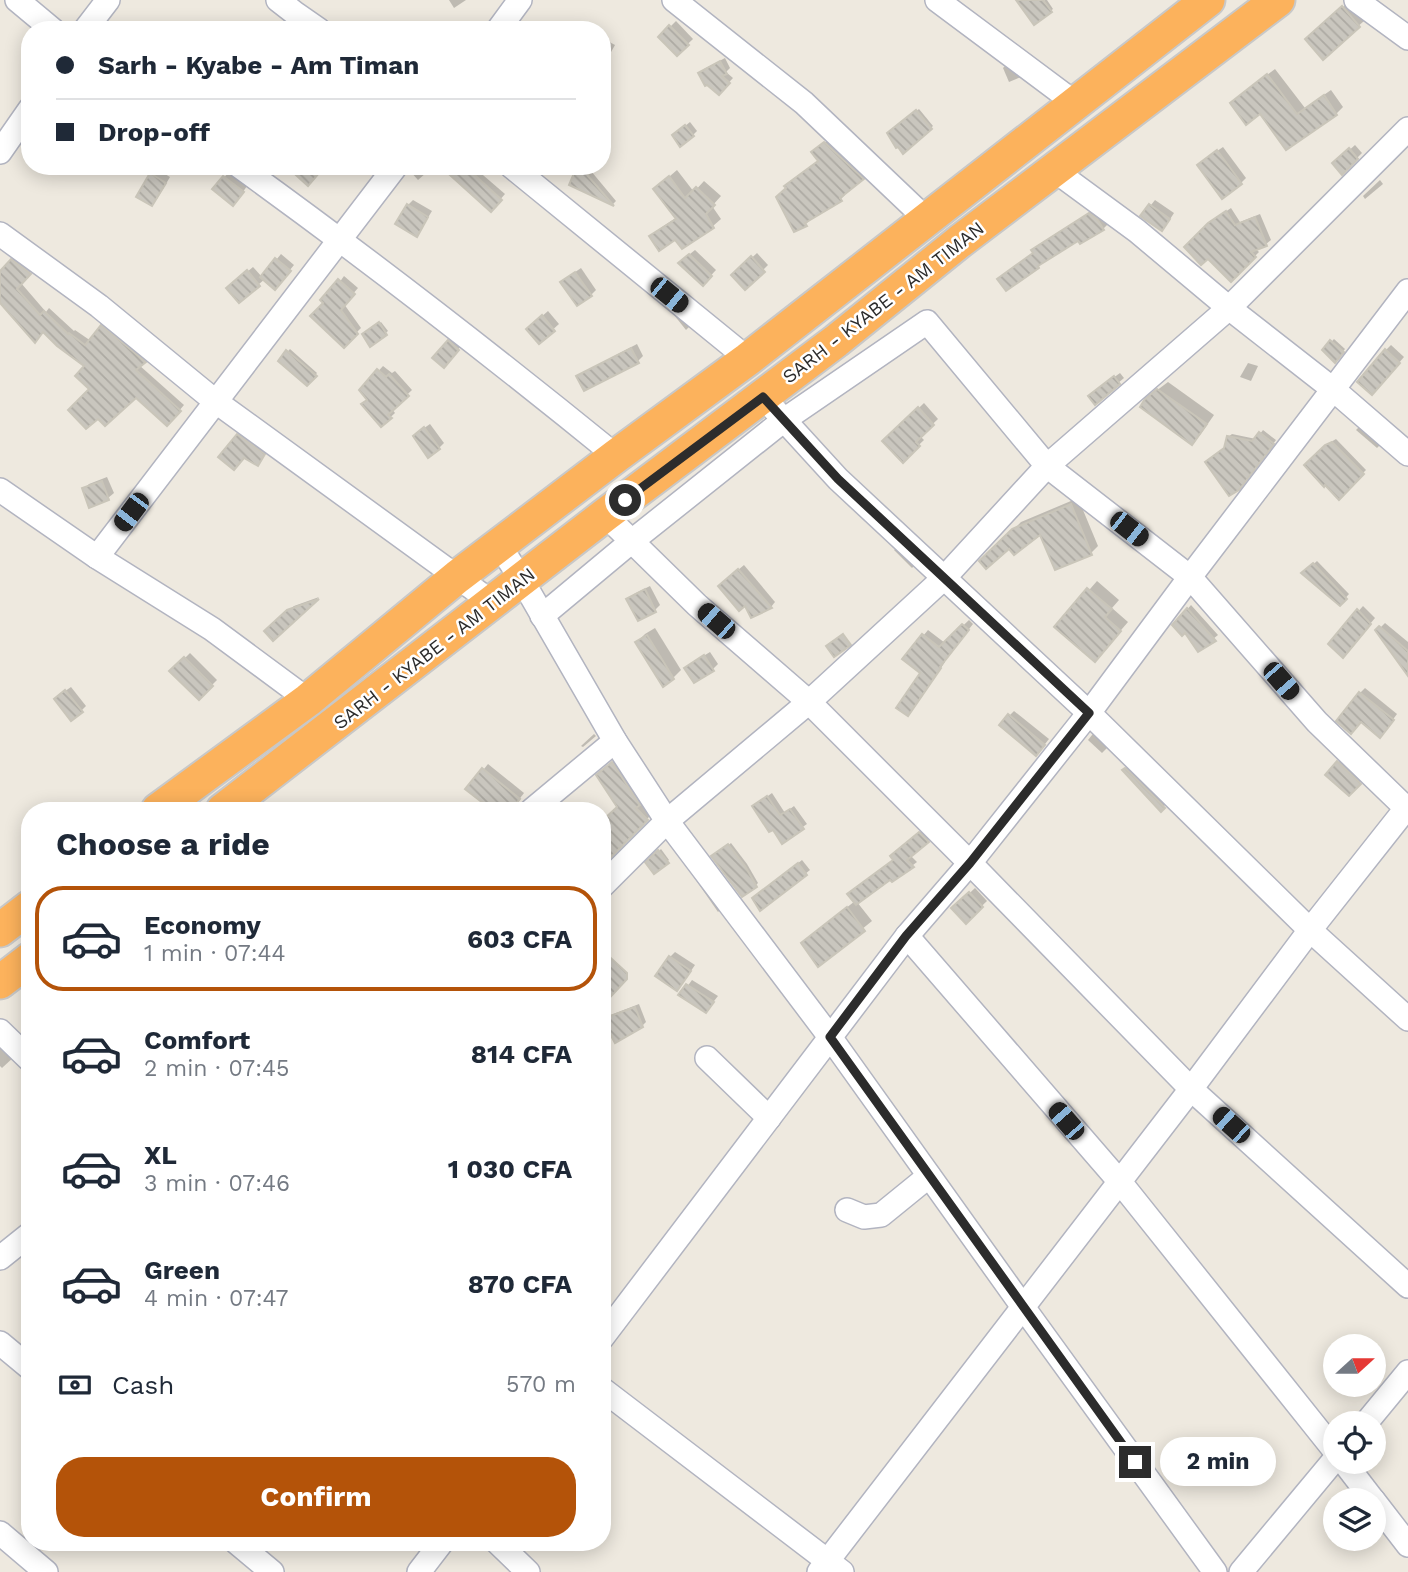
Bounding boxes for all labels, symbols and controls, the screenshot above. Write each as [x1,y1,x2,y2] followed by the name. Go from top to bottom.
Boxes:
[98,50,419,80] text: Sarh - Kyabe - Am Timan
[98,117,210,147] text: Drop-off
[778,217,989,388] street label: SARH - KYABE - AM TIMAN
[647,274,692,316] car
[609,484,641,516] route start
[110,489,153,535] car
[1106,508,1153,550] car
[329,563,540,734] street label: SARH - KYABE - AM TIMAN
[694,599,739,643] car
[1260,658,1303,704] car
[56,825,270,863] text: Choose a ride
[60,907,123,970] icon: car
[144,910,261,940] text: Economy
[467,924,572,954] text: 603 CFA
[144,940,286,967] text: 1 min · 07:44
[60,1022,123,1085] icon: car
[144,1025,250,1055] text: Comfort
[471,1039,572,1069] text: 814 CFA
[144,1055,289,1082] text: 2 min · 07:45
[1045,1098,1088,1144] car
[1209,1103,1254,1147] car
[60,1137,123,1200] icon: car
[144,1140,177,1170] text: XL
[448,1154,572,1184] text: 1 030 CFA
[144,1170,290,1197] text: 3 min · 07:46
[60,1252,123,1315] icon: car
[144,1255,220,1285] text: Green
[468,1269,572,1299] text: 870 CFA
[144,1285,288,1312] text: 4 min · 07:47
[1323,1334,1386,1396] north arrow
[1323,1334,1386,1551] map controls
[56,1366,94,1404] icon: cash
[112,1370,174,1400] text: Cash
[506,1371,576,1398] text: 570 m
[1323,1411,1386,1474] button: locate
[1160,1438,1275,1486] callout: 2 min
[1119,1446,1151,1478] route end
[1187,1448,1249,1475] text: 2 min
[56,1457,576,1537] button: Confirm
[1323,1488,1386,1551] button: layers

